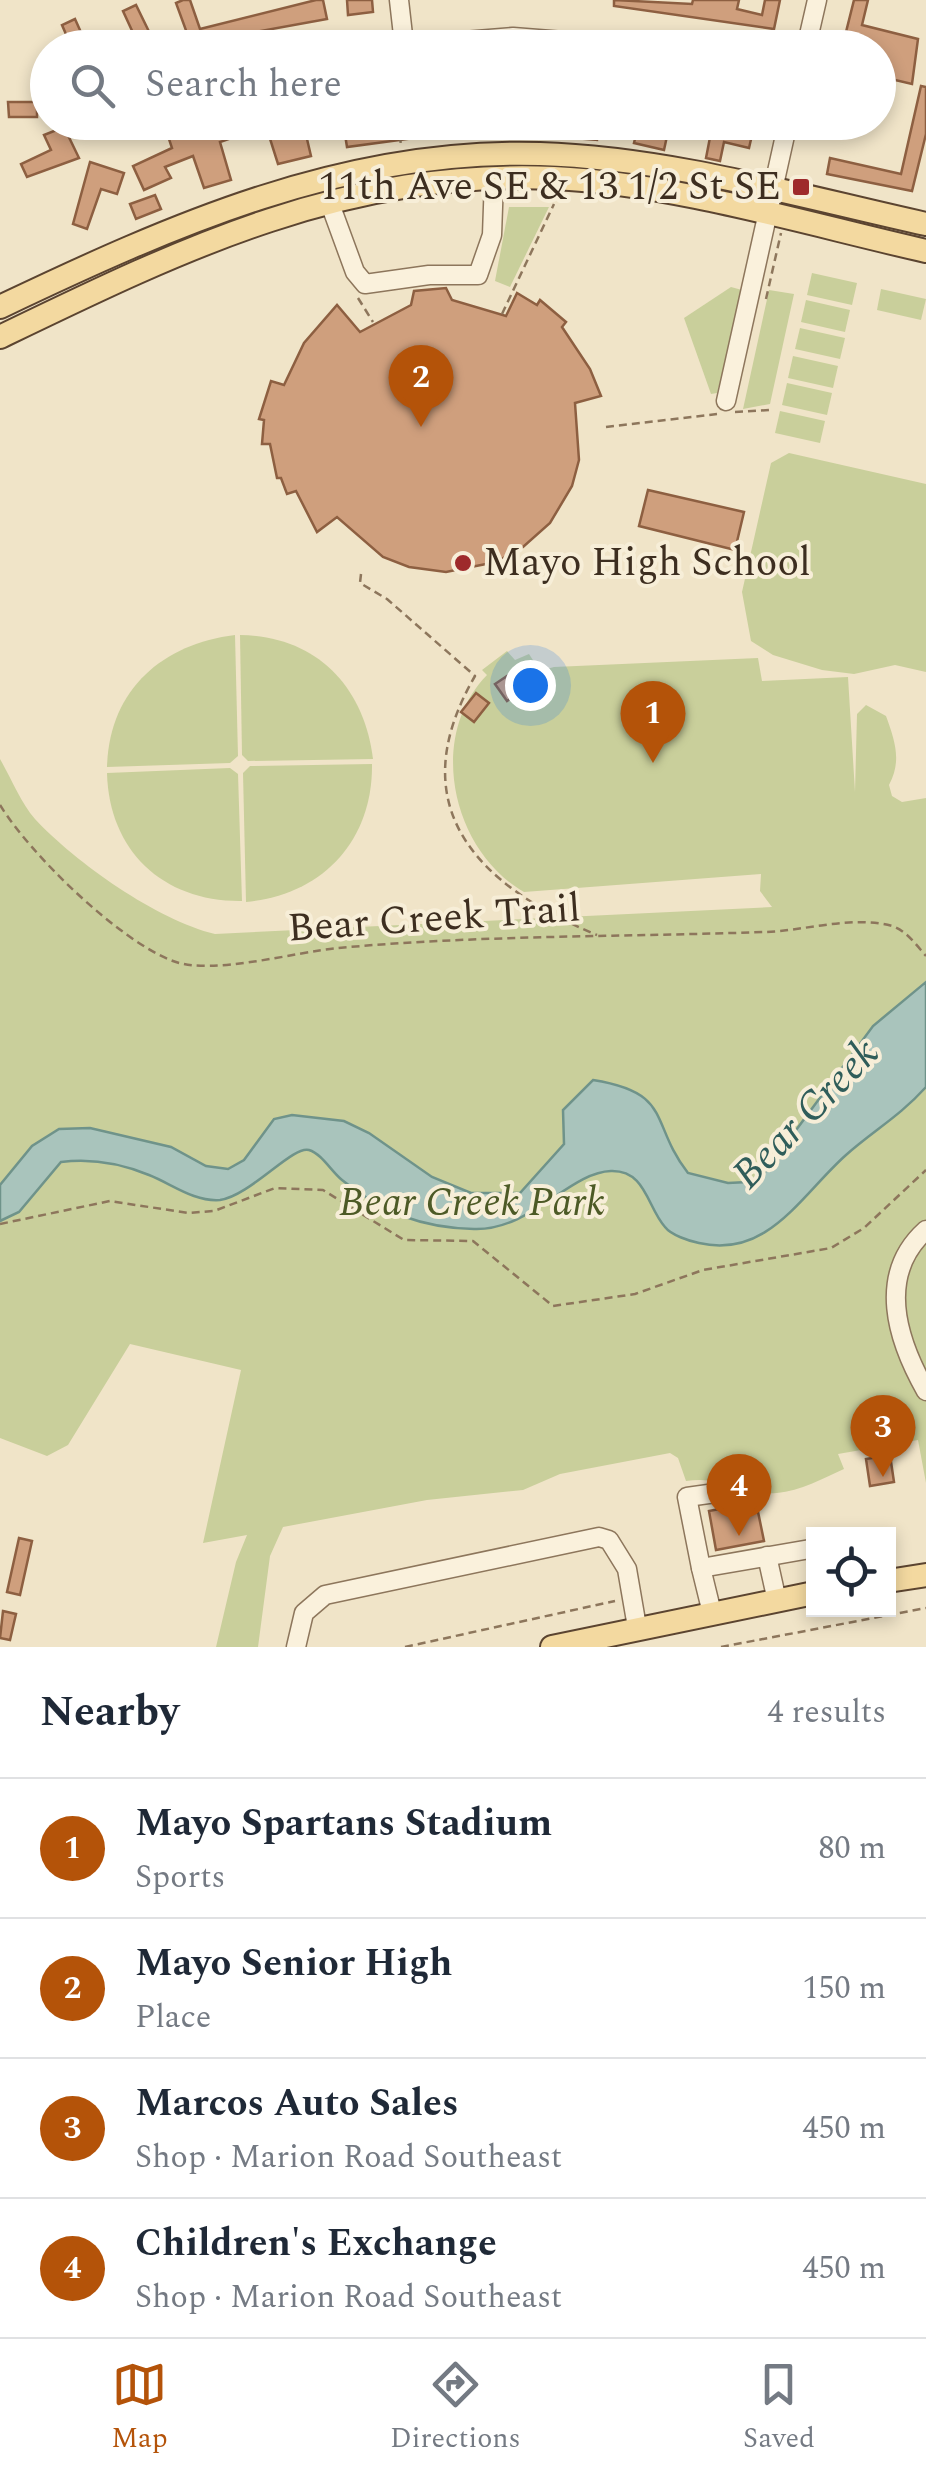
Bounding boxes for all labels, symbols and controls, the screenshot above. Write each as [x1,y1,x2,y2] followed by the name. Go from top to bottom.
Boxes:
[30,30,896,140] search box
[145,56,342,114] text: Search here
[65,58,120,113] icon: search
[318,157,781,218] place label: 11th Ave SE & 13 1/2 St SE
[790,176,812,198] marker: 11th Ave SE & 13 1/2 St SE
[388,344,454,427] pin: 2
[483,533,811,594] place label: Mayo High School
[452,552,474,574] marker: Mayo High School
[505,660,556,711] your location
[620,680,686,763] pin: 1
[285,878,583,960] street label: Bear Creek Trail
[718,1024,894,1204] water label: Bear Creek
[339,1173,605,1234] park label: Bear Creek Park
[850,1394,916,1477] pin: 3
[706,1454,772,1536] pin: 4
[806,1527,896,1617] map controls
[806,1527,896,1617] button: locate
[40,1681,179,1744] text: Nearby
[767,1688,886,1737] text: 4 results
[135,1795,552,1853] text: Mayo Spartans Stadium
[64,1824,81,1873] text: 1
[818,1824,886,1873] text: 80 m
[135,1853,225,1902] text: Sports
[135,1935,453,1993] text: Mayo Senior High
[64,1964,81,2013] text: 2
[802,1964,886,2013] text: 150 m
[135,1993,211,2042] text: Place
[135,2075,459,2133] text: Marcos Auto Sales
[64,2104,81,2153] text: 3
[802,2104,886,2153] text: 450 m
[135,2133,562,2182] text: Shop · Marion Road Southeast
[135,2215,497,2273] text: Children's Exchange
[64,2244,81,2293] text: 4
[802,2244,886,2293] text: 450 m
[135,2273,562,2322] text: Shop · Marion Road Southeast
[111,2357,168,2460] tab: Map
[390,2357,521,2460] tab: Directions
[743,2357,815,2460] tab: Saved

